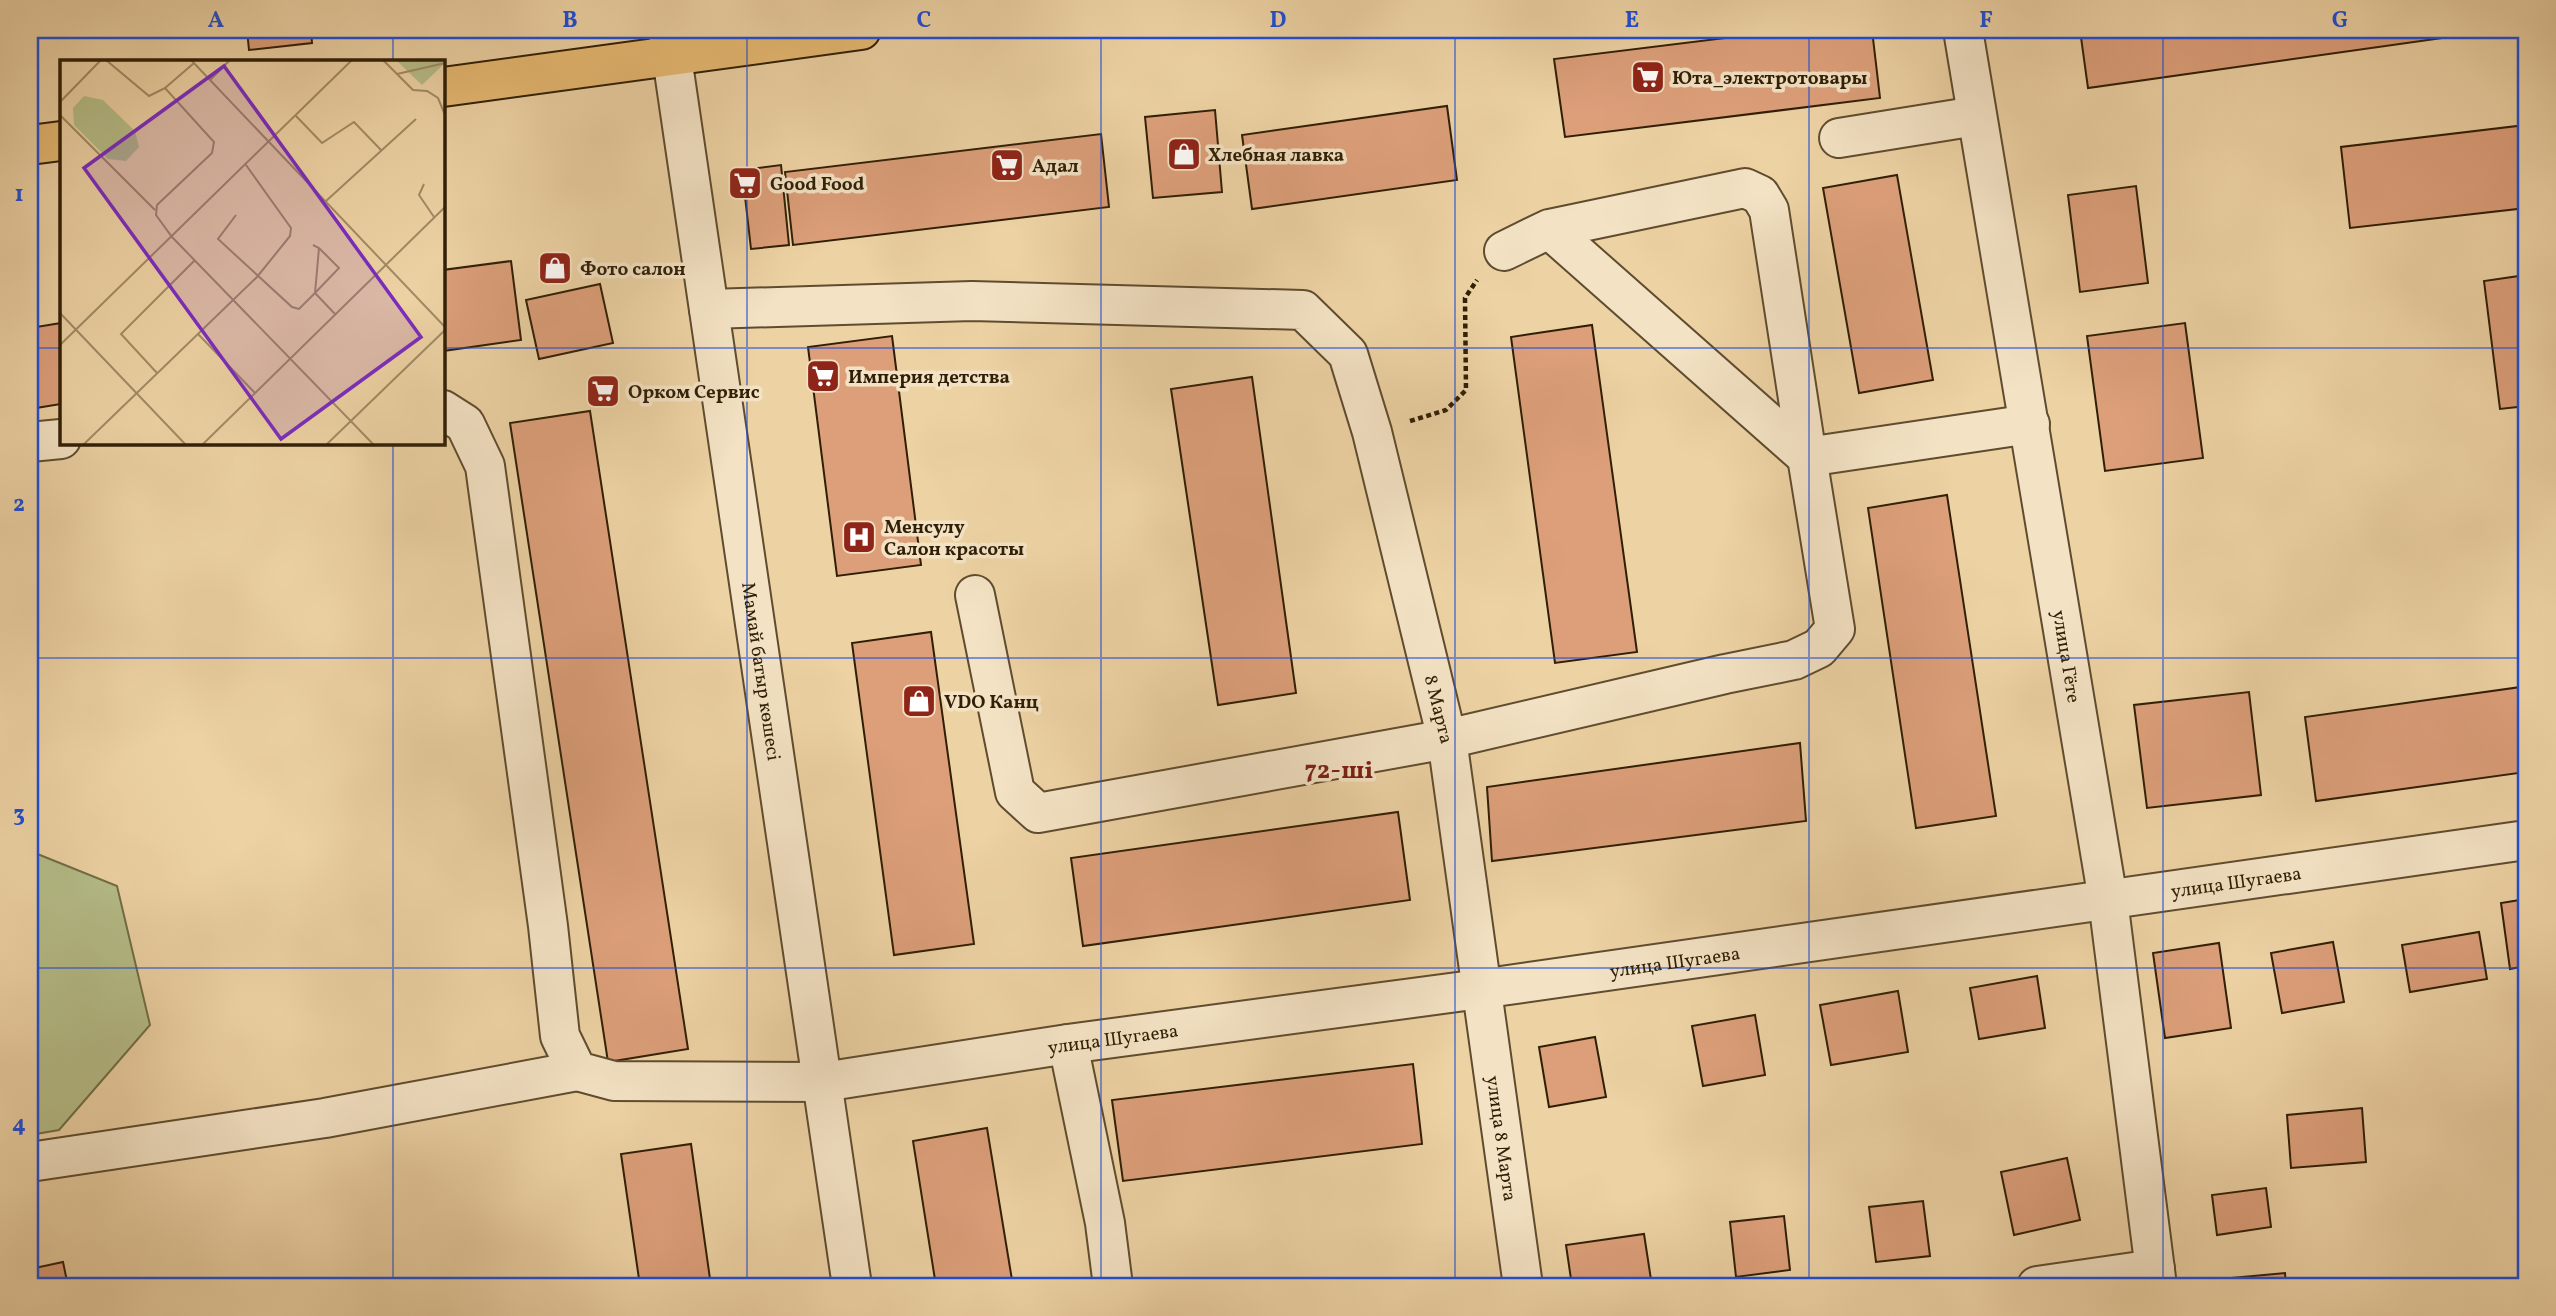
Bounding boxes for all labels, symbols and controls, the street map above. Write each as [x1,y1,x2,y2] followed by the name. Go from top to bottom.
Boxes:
[208,5,224,37] text: A
[562,5,578,37] text: B
[917,5,931,37] text: C
[1270,5,1287,37] text: D
[1625,5,1639,37] text: E
[1979,5,1993,37] text: F
[2332,5,2348,37] text: G
[1629,58,1667,96] supermarket icon: Юта_электротовары
[60,60,444,444] inset map
[1672,66,1867,92] place label: Юта_электротовары
[1165,135,1203,173] shop icon: Хлебная лавка
[1208,143,1344,169] place label: Хлебная лавка
[988,146,1026,184] supermarket icon: Адал
[1032,154,1079,180] place label: Адал
[726,164,764,202] supermarket icon: Good Food
[770,172,865,198] place label: Good Food
[14,179,24,211] text: 1
[536,249,574,287] shop icon: Фото салон
[580,257,686,283] place label: Фото салон
[804,357,842,395] supermarket icon: Империя детства
[848,365,1010,391] place label: Империя детства
[584,372,622,410] supermarket icon: Орком Сервис
[628,380,760,406] place label: Орком Сервис
[13,489,25,521] text: 2
[884,515,1024,563] place label: Менсулу Салон красоты
[840,518,878,556] hospital icon: Менсулу Салон красоты
[734,580,786,763] street label: Мамай батыр көшесі
[2045,608,2086,705] street label: улица Гёте
[1417,673,1459,747] street label: 8 Марта
[900,682,938,720] shop icon: VDO Канц
[944,690,1039,716] place label: VDO Канц
[1305,753,1373,789] district label: 72-ші
[13,799,25,831] text: 3
[2169,861,2303,905] street label: улица Шугаева
[1608,941,1742,985] street label: улица Шугаева
[1046,1018,1180,1062] street label: улица Шугаева
[1479,1074,1522,1203] street label: улица 8 Марта
[12,1109,26,1141] text: 4

